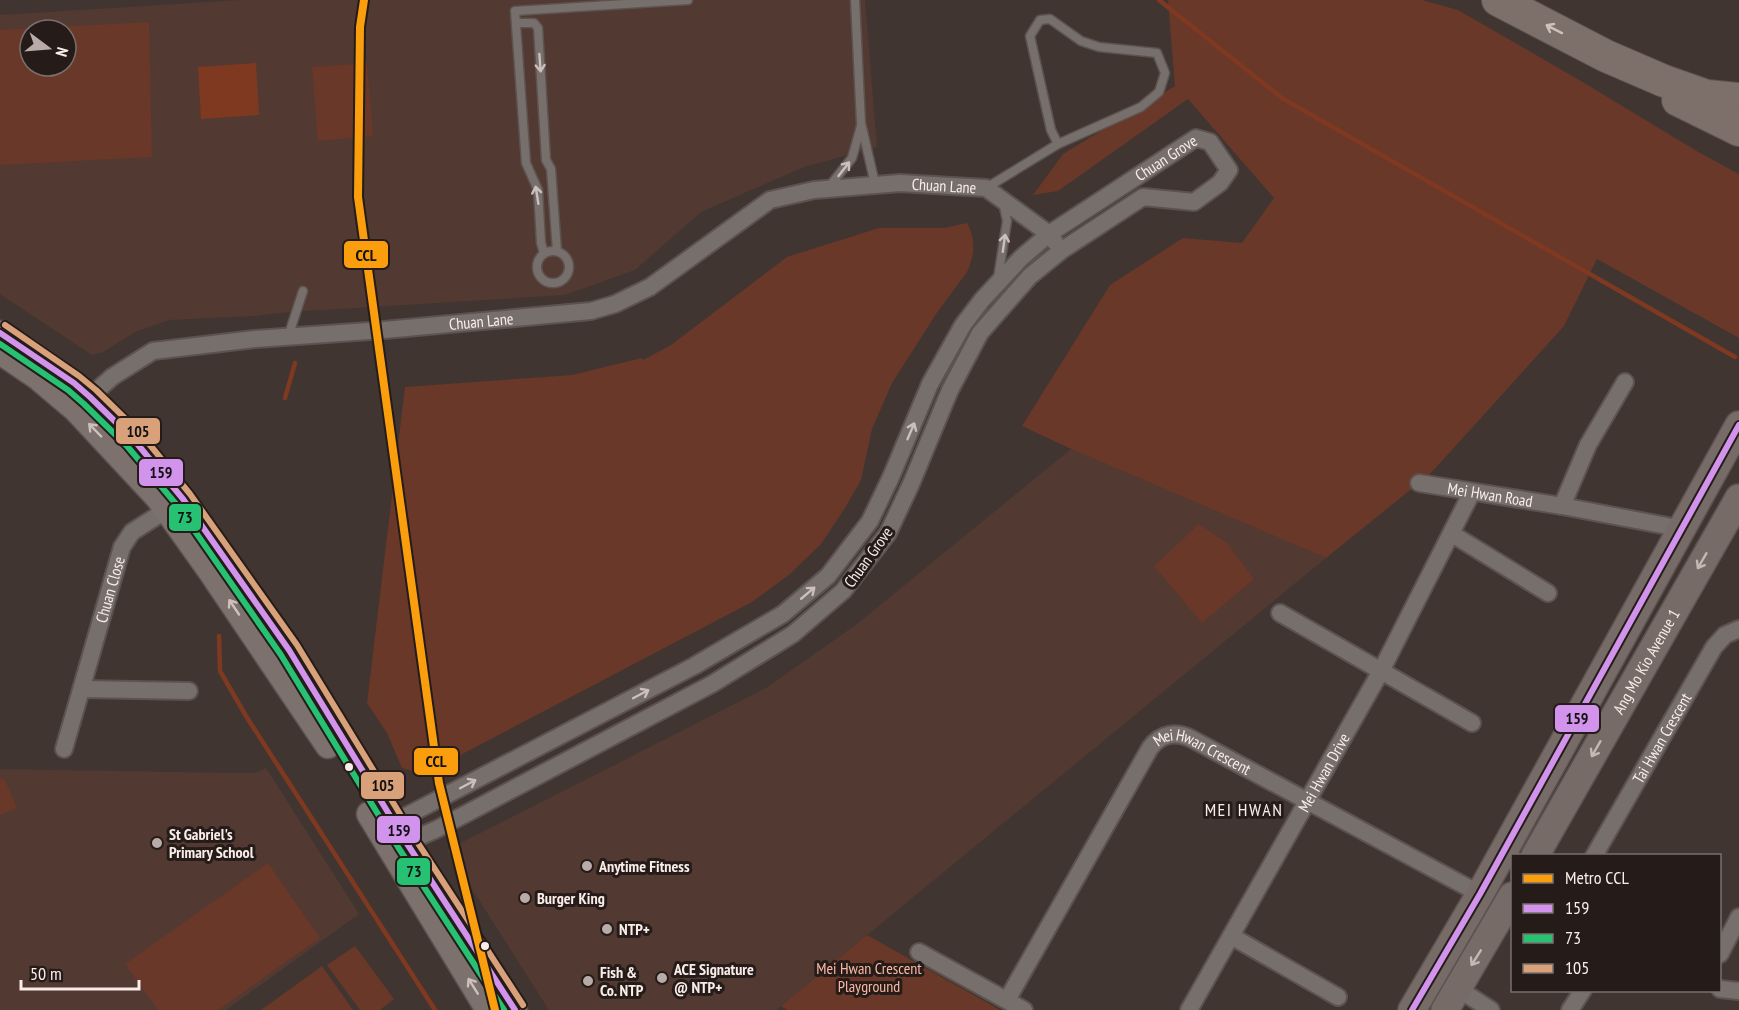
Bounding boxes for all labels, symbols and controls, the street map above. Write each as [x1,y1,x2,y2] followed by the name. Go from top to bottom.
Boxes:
[18,18,78,78] north arrow
[1546,23,1563,35] one-way arrow
[52,45,73,59] text: N
[535,52,546,72] one-way arrow
[1131,130,1201,185] street label: Chuan Grove
[838,161,851,177] one-way arrow
[911,174,977,197] street label: Chuan Lane
[532,186,543,205] one-way arrow
[999,234,1010,253] one-way arrow
[343,240,389,269] line badge: CCL
[356,245,377,265] text: CCL
[448,308,514,334] street label: Chuan Lane
[115,417,161,445] line badge: 105
[127,421,149,441] text: 105
[906,422,917,440] one-way arrow
[88,423,102,438] one-way arrow
[138,458,184,487] line badge: 159
[150,462,172,482] text: 159
[1446,478,1534,511] street label: Mei Hwan Road
[168,503,202,532] line badge: 73
[177,507,193,527] text: 73
[839,523,897,591] street label: Chuan Grove
[1696,552,1708,569] one-way arrow
[91,554,129,625] street label: Chuan Close
[800,586,815,600] one-way arrow
[228,599,240,615] one-way arrow
[1608,605,1684,718] street label: Ang Mo Kio Avenue 1
[632,687,650,699] one-way arrow
[1628,689,1696,787] street label: Tai Hwan Crescent
[1554,704,1600,733] line badge: 159
[1566,708,1588,728] text: 159
[1149,724,1255,779] street label: Mei Hwan Crescent
[1293,729,1354,816] street label: Mei Hwan Drive
[1590,739,1601,757] one-way arrow
[413,747,459,776] line badge: CCL
[426,751,447,771] text: CCL
[343,761,355,773] unlabelled marker
[360,771,405,800] line badge: 105
[372,775,394,795] text: 105
[459,778,476,790] one-way arrow
[1205,798,1283,821] district label: MEI HWAN
[376,815,421,844] line badge: 159
[388,820,410,840] text: 159
[169,824,254,862] place label: St Gabriel's Primary School
[150,836,164,850] marker: St Gabriel's Primary School
[1511,854,1721,992] legend
[598,856,690,876] place label: Anytime Fitness
[396,857,431,886] line badge: 73
[580,859,594,873] marker: Anytime Fitness
[406,861,422,881] text: 73
[1565,866,1629,889] text: Metro CCL
[537,888,605,908] place label: Burger King
[518,891,532,905] marker: Burger King
[1565,896,1589,919] text: 159
[619,919,650,939] place label: NTP+
[600,922,614,936] marker: NTP+
[1565,926,1581,949] text: 73
[479,940,491,952] unlabelled marker
[1469,949,1481,966] one-way arrow
[21,953,140,991] scale bar
[1565,956,1589,979] text: 105
[816,958,922,996] park label: Mei Hwan Crescent Playground
[673,959,754,997] place label: ACE Signature @ NTP+
[30,962,62,985] text: 50 m
[600,962,644,1000] place label: Fish & Co. NTP
[655,971,669,985] marker: ACE Signature @ NTP+
[581,974,595,988] marker: Fish & Co. NTP
[466,978,478,995] one-way arrow

